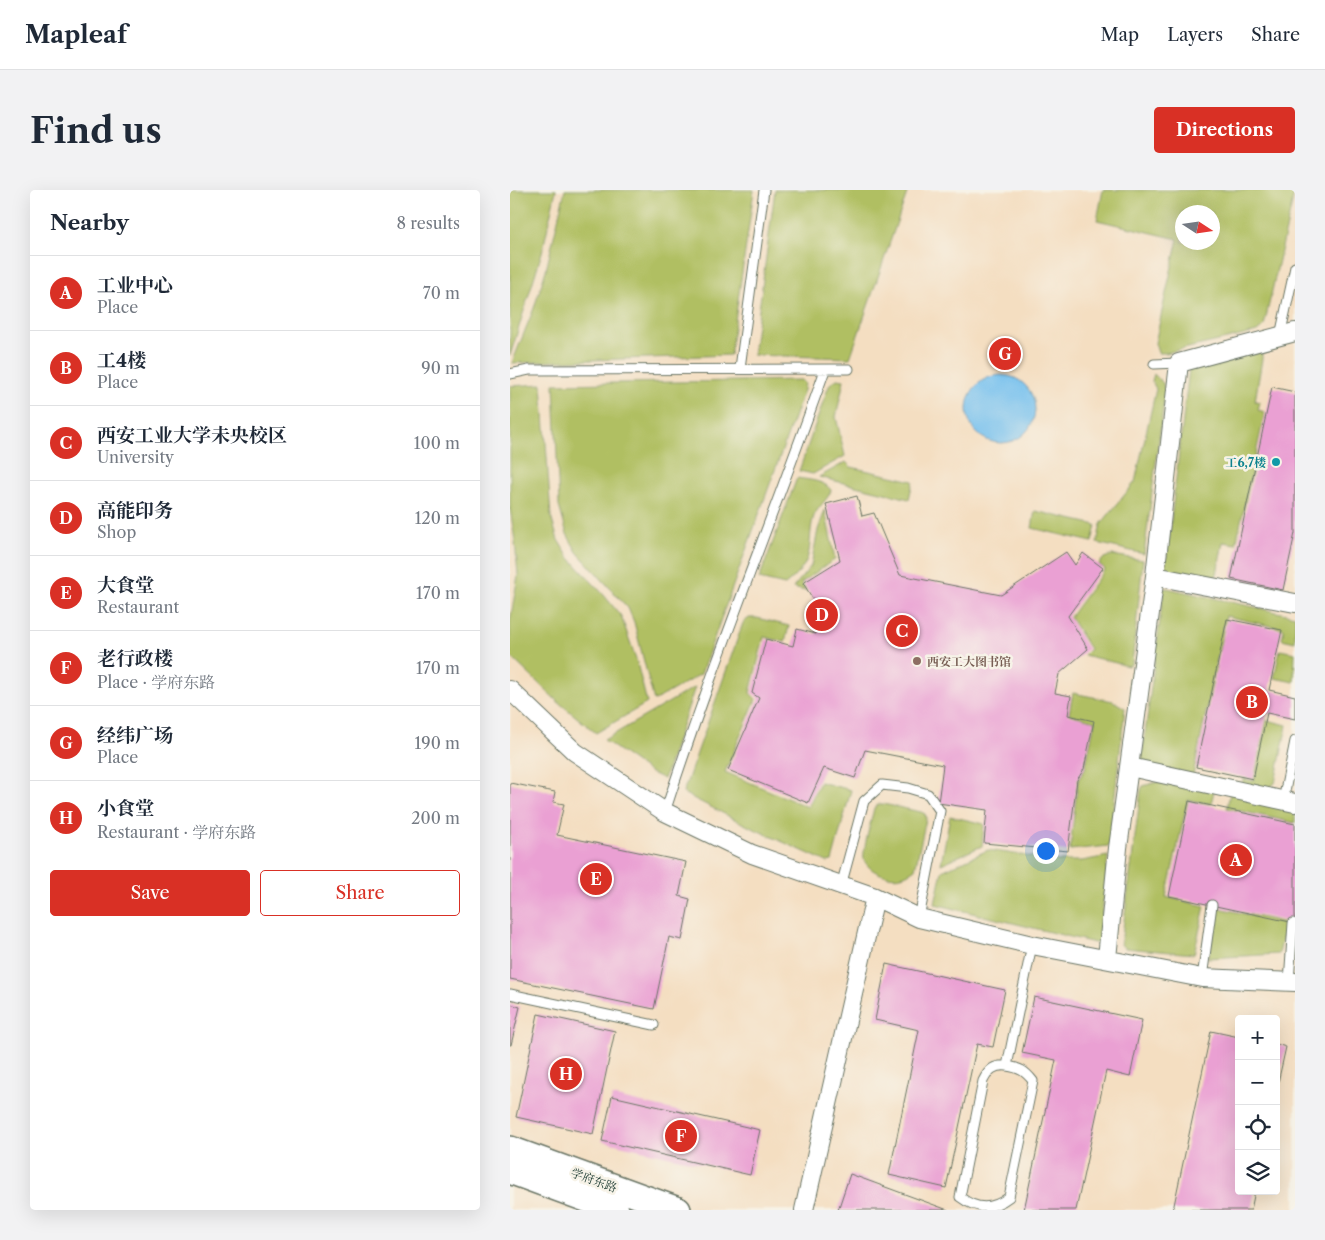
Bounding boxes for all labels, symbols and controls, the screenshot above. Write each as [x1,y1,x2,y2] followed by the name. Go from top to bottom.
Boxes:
[25,20,127,49] text: Mapleaf
[1101,24,1139,46] text: Map
[1167,24,1223,46] text: Layers
[1251,24,1300,46] text: Share
[1154,107,1295,153] button: Directions
[30,109,162,152] text: Find us
[1175,205,1220,250] north arrow
[50,210,129,235] text: Nearby
[397,213,460,233] text: 8 results
[97,274,173,297] text: 工业中心
[60,283,72,303] text: A
[423,283,460,303] text: 70 m
[97,297,138,317] text: Place
[989,335,1021,373] pin: G
[97,349,146,372] text: 工4楼
[60,358,72,378] text: B
[421,358,460,378] text: 90 m
[97,372,138,392] text: Place
[97,424,287,447] text: 西安工业大学未央校区
[60,433,72,453] text: C
[414,433,460,453] text: 100 m
[97,447,174,467] text: University
[1225,455,1266,470] place label: 工6,7楼
[1270,456,1282,468] marker: 工6,7楼
[97,499,173,522] text: 高能印务
[59,508,73,528] text: D
[415,508,460,528] text: 120 m
[97,522,136,542] text: Shop
[97,574,154,597] text: 大食堂
[60,583,72,603] text: E
[416,583,460,603] text: 170 m
[806,596,838,634] pin: D
[97,597,179,617] text: Restaurant
[886,612,918,650] pin: C
[97,647,173,670] text: 老行政楼
[927,654,1011,669] place label: 西安工大图书馆
[911,655,923,667] marker: 西安工大图书馆
[61,658,71,678] text: F
[416,658,460,678] text: 170 m
[97,672,215,692] text: Place · 学府东路
[1236,683,1268,721] pin: B
[97,724,173,747] text: 经纬广场
[59,733,73,753] text: G
[415,733,460,753] text: 190 m
[97,747,138,767] text: Place
[97,797,154,820] text: 小食堂
[59,808,73,828] text: H
[411,808,460,828] text: 200 m
[97,822,256,842] text: Restaurant · 学府东路
[1033,838,1059,864] your location
[1220,841,1252,879] pin: A
[580,860,612,898] pin: E
[50,870,250,916] button: Save
[260,870,460,916] button: Share
[1235,1015,1280,1195] map controls
[1235,1015,1280,1060] button: +
[550,1055,582,1093] pin: H
[1235,1060,1280,1105] button: −
[1235,1105,1280,1150] button: locate
[665,1117,697,1155] pin: F
[1235,1150,1280,1195] button: layers
[569,1165,619,1195] street label: 学府东路

